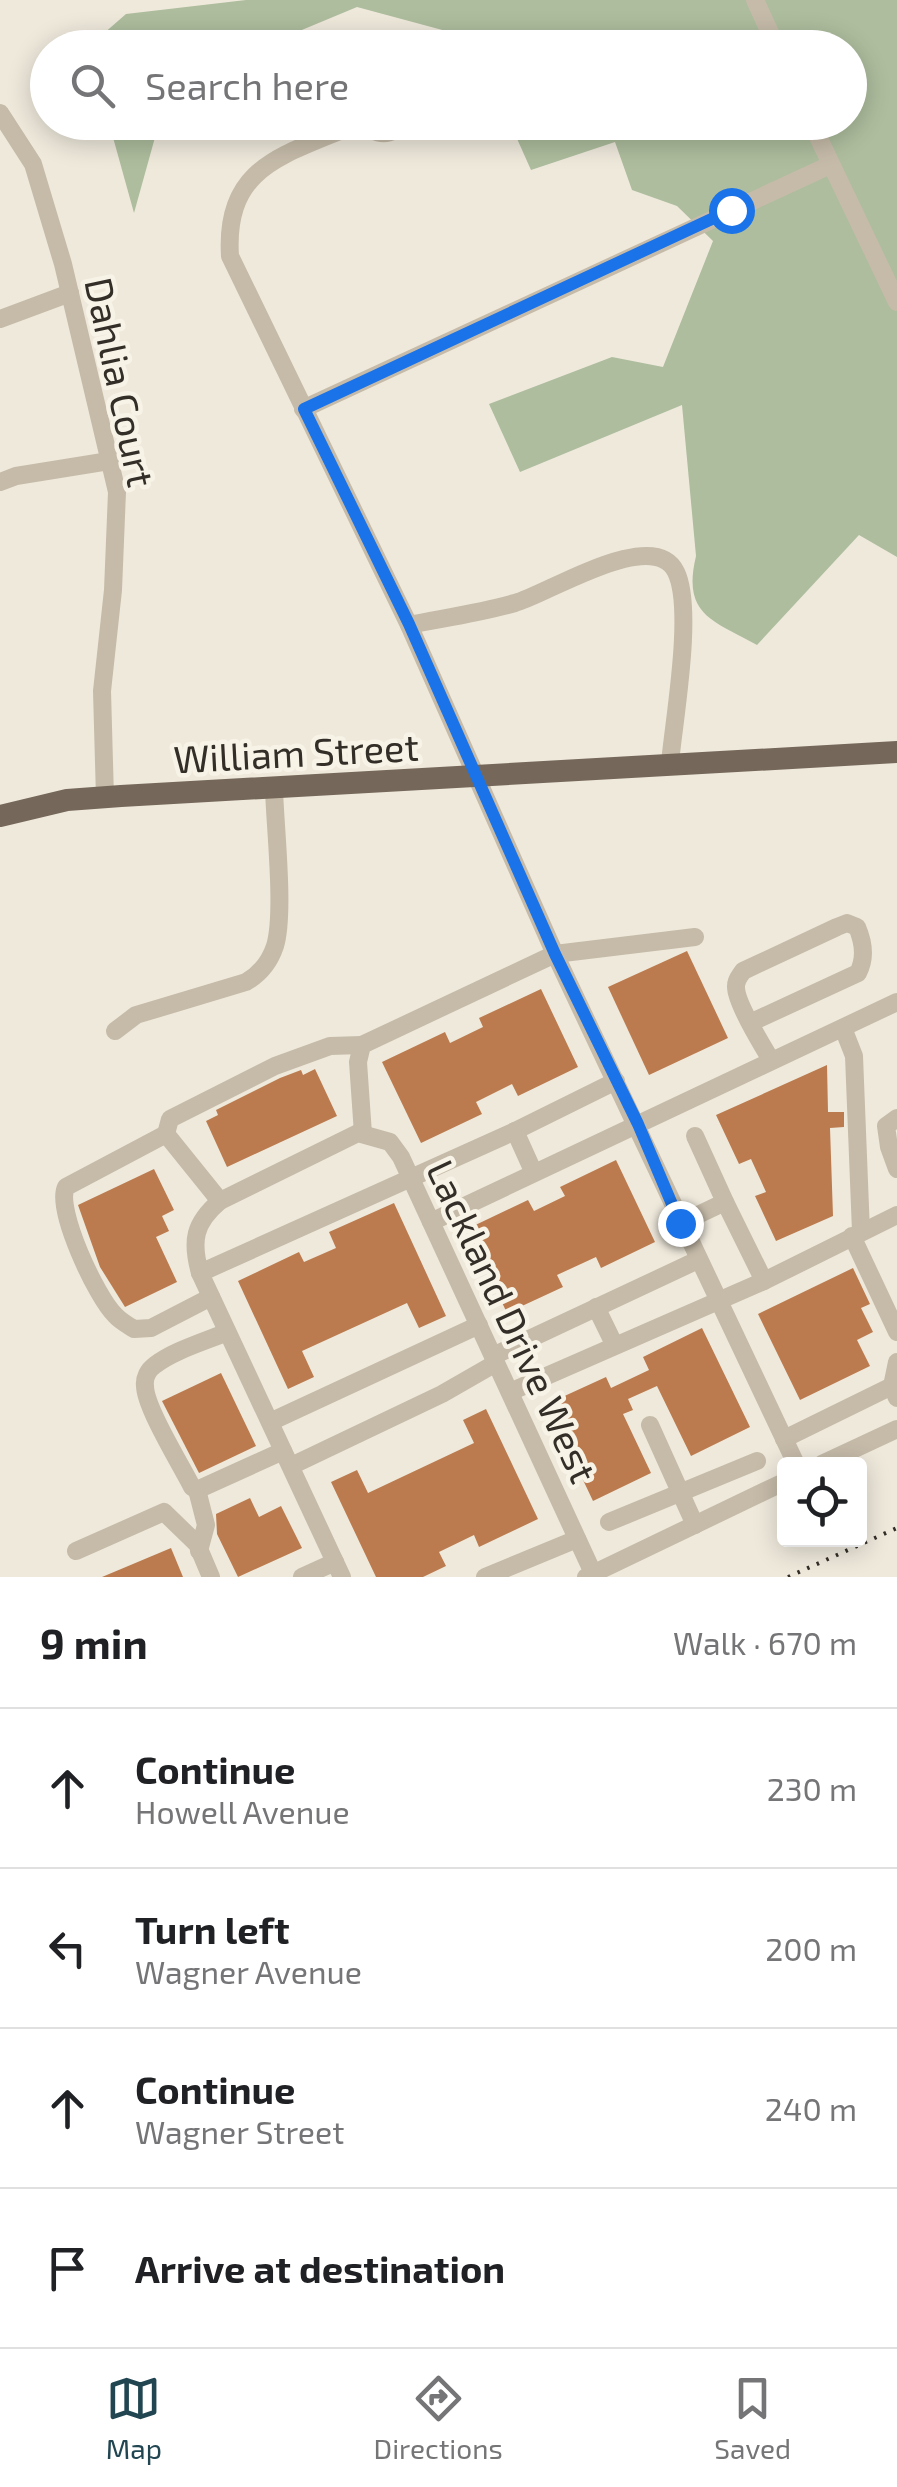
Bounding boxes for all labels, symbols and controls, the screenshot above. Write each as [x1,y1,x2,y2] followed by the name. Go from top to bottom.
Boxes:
[30,30,867,140] search box
[65,58,120,113] icon: search
[145,62,349,108] text: Search here
[709,188,755,234] route start
[76,273,166,491] street label: Dahlia Court
[172,723,420,781] street label: William Street
[418,1152,608,1490] street label: Lackland Drive West
[658,1201,704,1247] route end
[777,1457,867,1547] map controls
[777,1457,867,1547] button: locate
[40,1617,148,1667] text: 9 min
[673,1623,857,1661] text: Walk · 670 m
[135,1746,295,1792] text: Continue
[40,1761,95,1816] icon: ahead
[767,1769,857,1807] text: 230 m
[135,1792,350,1830] text: Howell Avenue
[135,1906,290,1952] text: Turn left
[40,1921,95,1976] icon: left
[765,1929,857,1967] text: 200 m
[135,1952,362,1990] text: Wagner Avenue
[135,2066,295,2112] text: Continue
[40,2081,95,2136] icon: ahead
[765,2089,857,2127] text: 240 m
[135,2112,344,2150] text: Wagner Street
[40,2241,95,2296] icon: arrive
[135,2245,505,2291] text: Arrive at destination
[106,2371,162,2465] tab: Map
[374,2371,503,2465] tab: Directions
[714,2371,791,2465] tab: Saved

